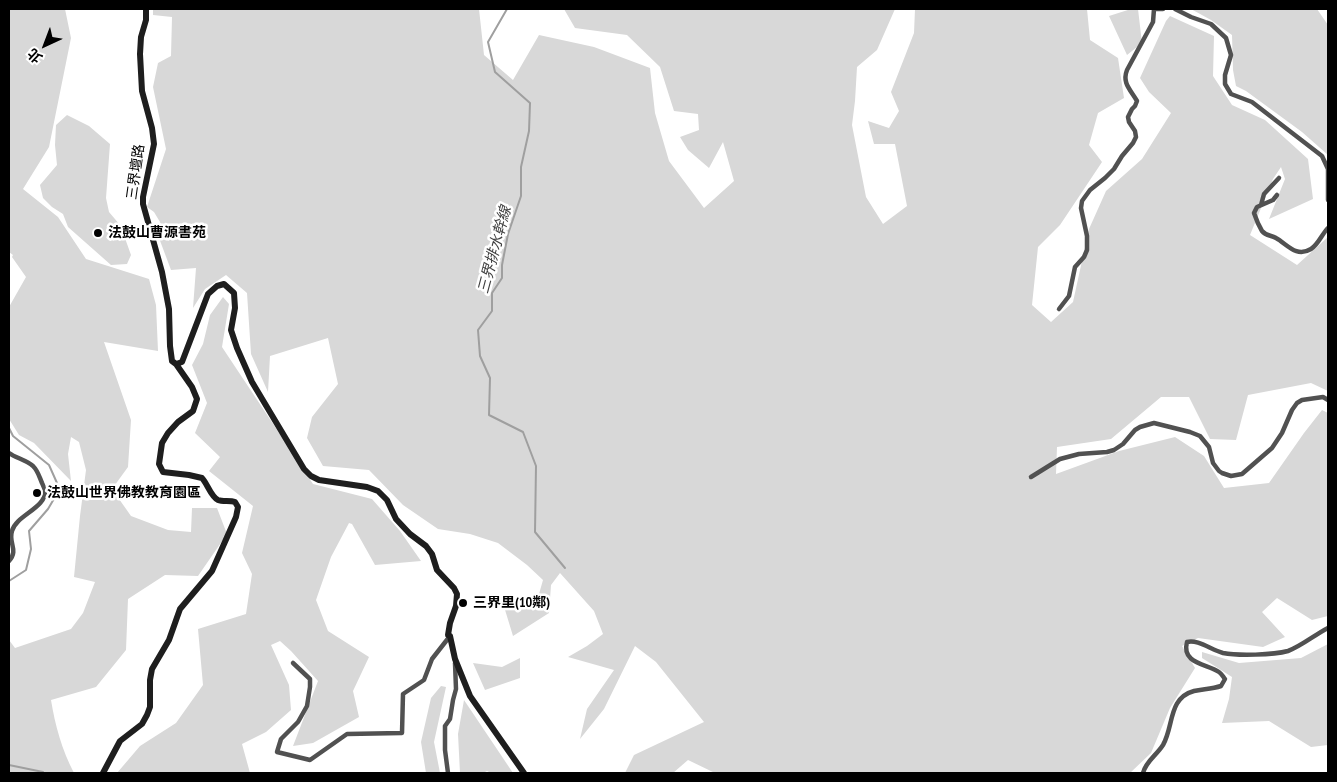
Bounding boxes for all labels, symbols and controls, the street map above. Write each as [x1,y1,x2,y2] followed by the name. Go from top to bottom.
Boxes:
[20,20,70,70] north arrow
[24,45,46,67] text: 北
[124,143,148,201] street label: 三界壇路
[475,204,515,296] water label: 三界排水幹線
[108,225,206,241] place label: 法鼓山曹源書苑
[92,227,104,239] marker: 法鼓山曹源書苑
[47,485,201,501] place label: 法鼓山世界佛教教育園區
[31,487,43,499] marker: 法鼓山世界佛教教育園區
[473,595,550,611] place label: 三界里(10鄰)
[457,597,469,609] marker: 三界里(10鄰)

